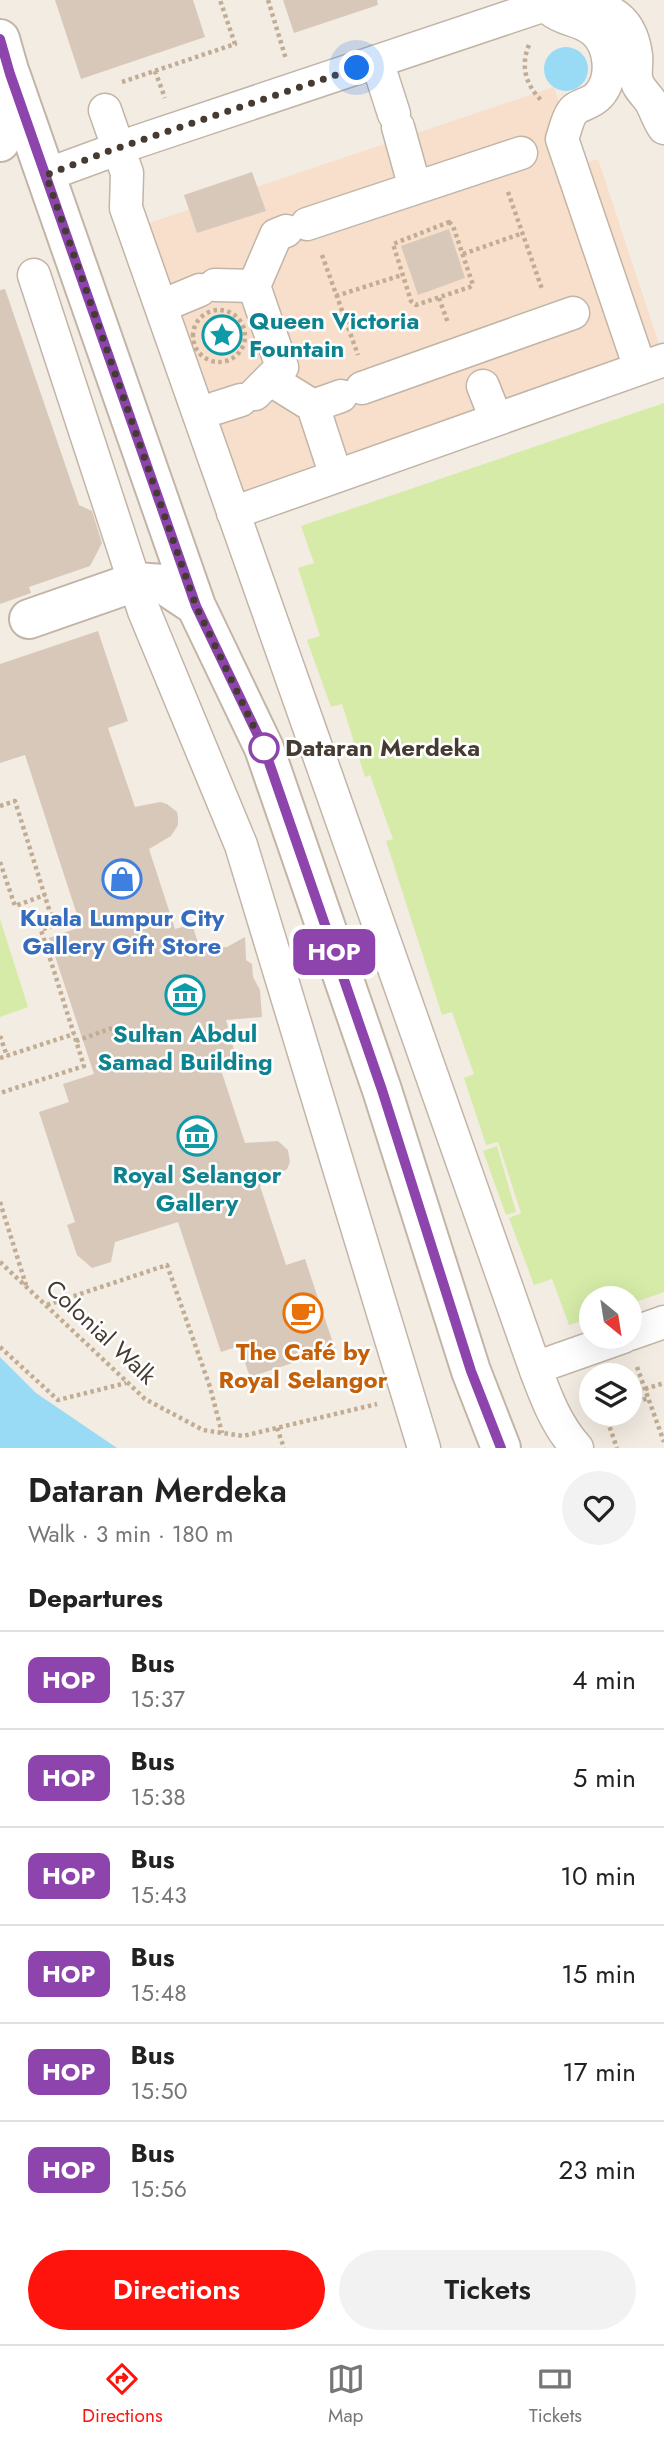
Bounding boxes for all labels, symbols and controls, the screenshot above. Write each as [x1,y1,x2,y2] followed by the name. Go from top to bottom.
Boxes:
[339,50,374,85] your location
[249,303,419,366] place label: Queen Victoria Fountain
[201,314,243,356] place icon: Queen Victoria Fountain
[285,730,480,765] place label: Dataran Merdeka
[249,733,279,763] marker: Dataran Merdeka
[101,858,143,900] shop icon: Kuala Lumpur City Gallery Gift Store
[20,900,225,963] place label: Kuala Lumpur City Gallery Gift Store
[294,929,374,975] line badge: HOP
[307,934,361,969] text: HOP
[164,974,206,1016] museum icon: Sultan Abdul Samad Building
[97,1016,273,1079] place label: Sultan Abdul Samad Building
[176,1115,218,1157] museum icon: Royal Selangor Gallery
[112,1157,282,1220] place label: Royal Selangor Gallery
[38,1271,165,1393] street label: Colonial Walk
[579,1286,642,1349] north arrow
[579,1286,642,1426] map controls
[282,1292,324,1334] cafe icon: The Café by Royal Selangor
[218,1334,388,1397] place label: The Café by Royal Selangor
[579,1363,642,1426] button: layers
[28,1467,287,1514] text: Dataran Merdeka
[562,1471,636,1545] button: heart
[28,1517,233,1551] text: Walk · 3 min · 180 m
[28,1579,163,1617] text: Departures
[131,1644,175,1682] text: Bus
[572,1661,636,1699] text: 4 min
[42,1662,96,1697] text: HOP
[131,1682,185,1716] text: 15:37
[131,1742,175,1780] text: Bus
[573,1759,636,1797] text: 5 min
[42,1760,96,1795] text: HOP
[131,1780,186,1814] text: 15:38
[131,1840,175,1878] text: Bus
[560,1857,636,1895] text: 10 min
[42,1858,96,1893] text: HOP
[131,1878,187,1912] text: 15:43
[131,1938,175,1976] text: Bus
[561,1955,636,1993] text: 15 min
[42,1956,96,1991] text: HOP
[131,1976,187,2010] text: 15:48
[131,2036,175,2074] text: Bus
[562,2053,636,2091] text: 17 min
[42,2054,96,2089] text: HOP
[131,2074,188,2108] text: 15:50
[131,2134,175,2172] text: Bus
[559,2151,636,2189] text: 23 min
[42,2152,96,2187] text: HOP
[131,2172,187,2206] text: 15:56
[28,2250,325,2330] button: Directions
[339,2250,636,2330] button: Tickets
[82,2360,163,2429] tab: Directions
[327,2360,365,2429] tab: Map
[529,2360,582,2429] tab: Tickets

